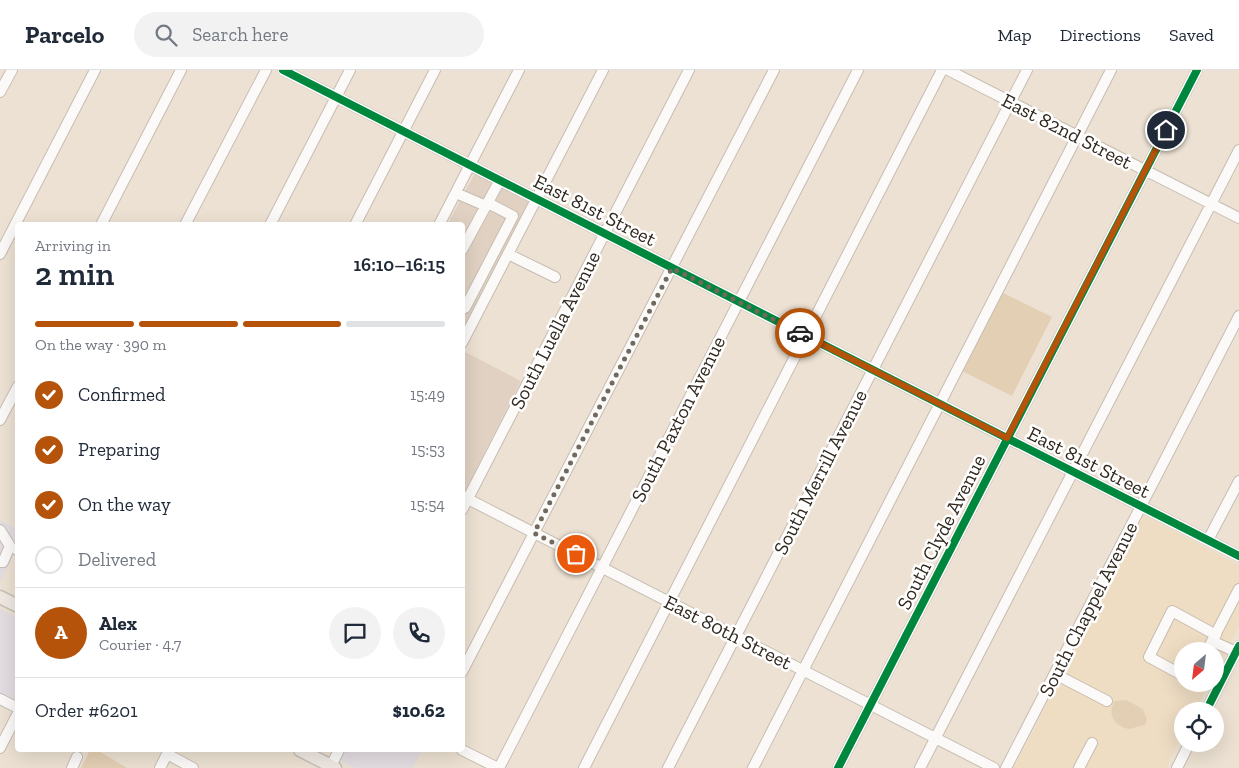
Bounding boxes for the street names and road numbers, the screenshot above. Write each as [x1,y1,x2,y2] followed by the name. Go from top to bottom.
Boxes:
[998,88,1137,174] street label: East 82nd Street
[530,169,661,251] street label: East 81st Street
[505,247,605,413] street label: South Luella Avenue
[626,332,730,506] street label: South Paxton Avenue
[768,385,872,559] street label: South Merrill Avenue
[1024,421,1155,503] street label: East 81st Street
[892,451,990,613] street label: South Clyde Avenue
[1034,518,1142,700] street label: South Chappel Avenue
[660,590,796,675] street label: East 80th Street

